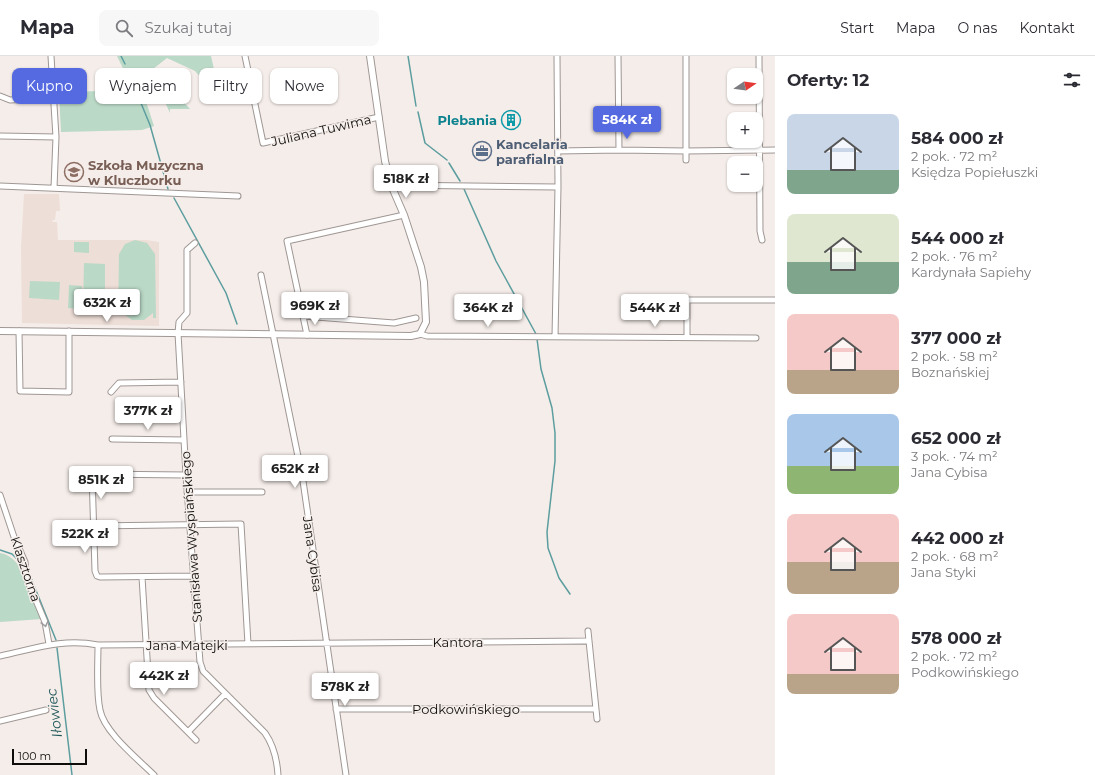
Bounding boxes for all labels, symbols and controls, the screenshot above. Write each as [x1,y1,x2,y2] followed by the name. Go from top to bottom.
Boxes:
[99,10,379,46] search box
[20,16,75,39] text: Mapa
[113,17,135,39] icon: search
[145,18,232,37] text: Szukaj tutaj
[840,19,874,37] text: Start
[896,19,935,37] text: Mapa
[957,19,997,37] text: O nas
[1019,19,1075,37] text: Kontakt
[12,68,87,104] chip: Kupno
[95,68,191,104] chip: Wynajem
[199,68,262,104] chip: Filtry
[270,68,338,104] chip: Nowe
[727,68,763,104] north arrow
[727,68,763,192] map controls
[1061,69,1083,91] icon: filters
[787,70,869,90] text: Oferty: 12
[590,106,664,140] pin: 584K zł
[500,109,522,131] building icon: Plebania
[268,111,373,150] street label: Juliana Tuwima
[602,111,652,127] text: 584K zł
[438,112,497,128] place label: Plebania
[727,112,763,148] button: +
[911,128,1003,148] text: 584 000 zł
[819,130,867,178] icon: home
[496,136,568,167] place label: Kancelaria parafialna
[471,140,493,162] office icon: Kancelaria parafialna
[911,148,997,164] text: 2 pok. · 72 m²
[727,156,763,192] button: −
[88,157,204,188] place label: Szkoła Muzyczna w Kluczborku
[63,161,85,183] school or university icon: Szkoła Muzyczna w Kluczborku
[911,164,1038,180] text: Księdza Popiełuszki
[369,165,443,199] pin: 518K zł
[383,170,429,186] text: 518K zł
[911,228,1004,248] text: 544 000 zł
[819,230,867,278] icon: home
[911,248,998,264] text: 2 pok. · 76 m²
[911,264,1031,280] text: Kardynała Sapiehy
[70,289,144,323] pin: 632K zł
[278,292,352,326] pin: 969K zł
[83,294,131,310] text: 632K zł
[451,294,525,328] pin: 364K zł
[618,294,692,328] pin: 544K zł
[290,297,340,313] text: 969K zł
[463,299,513,315] text: 364K zł
[630,299,680,315] text: 544K zł
[911,328,1001,348] text: 377 000 zł
[819,330,867,378] icon: home
[911,348,998,364] text: 2 pok. · 58 m²
[911,364,990,380] text: Boznańskiej
[111,397,185,431] pin: 377K zł
[124,402,172,418] text: 377K zł
[911,428,1001,448] text: 652 000 zł
[819,430,867,478] icon: home
[911,448,998,464] text: 3 pok. · 74 m²
[177,451,205,623] street label: Stanisława Wyspiańskiego
[258,455,332,489] pin: 652K zł
[271,460,319,476] text: 652K zł
[911,464,988,480] text: Jana Cybisa
[64,466,138,500] pin: 851K zł
[78,471,124,487] text: 851K zł
[300,514,326,593] street label: Jana Cybisa
[48,520,122,554] pin: 522K zł
[61,525,109,541] text: 522K zł
[911,528,1004,548] text: 442 000 zł
[819,530,867,578] icon: home
[7,534,45,604] street label: Klasztorna
[911,548,999,564] text: 2 pok. · 68 m²
[911,564,976,580] text: Jana Styki
[40,621,48,627] one-way arrow
[911,628,1001,648] text: 578 000 zł
[819,630,867,678] icon: home
[432,634,484,650] street label: Kantora
[145,637,228,653] street label: Jana Matejki
[911,648,997,664] text: 2 pok. · 72 m²
[127,662,201,696] pin: 442K zł
[911,664,1019,680] text: Podkowińskiego
[139,667,189,683] text: 442K zł
[308,673,382,707] pin: 578K zł
[321,678,369,694] text: 578K zł
[42,687,66,739] water label: Iłowiec
[412,701,520,717] street label: Podkowińskiego
[12,747,87,766] scale bar
[18,749,51,763] text: 100 m

